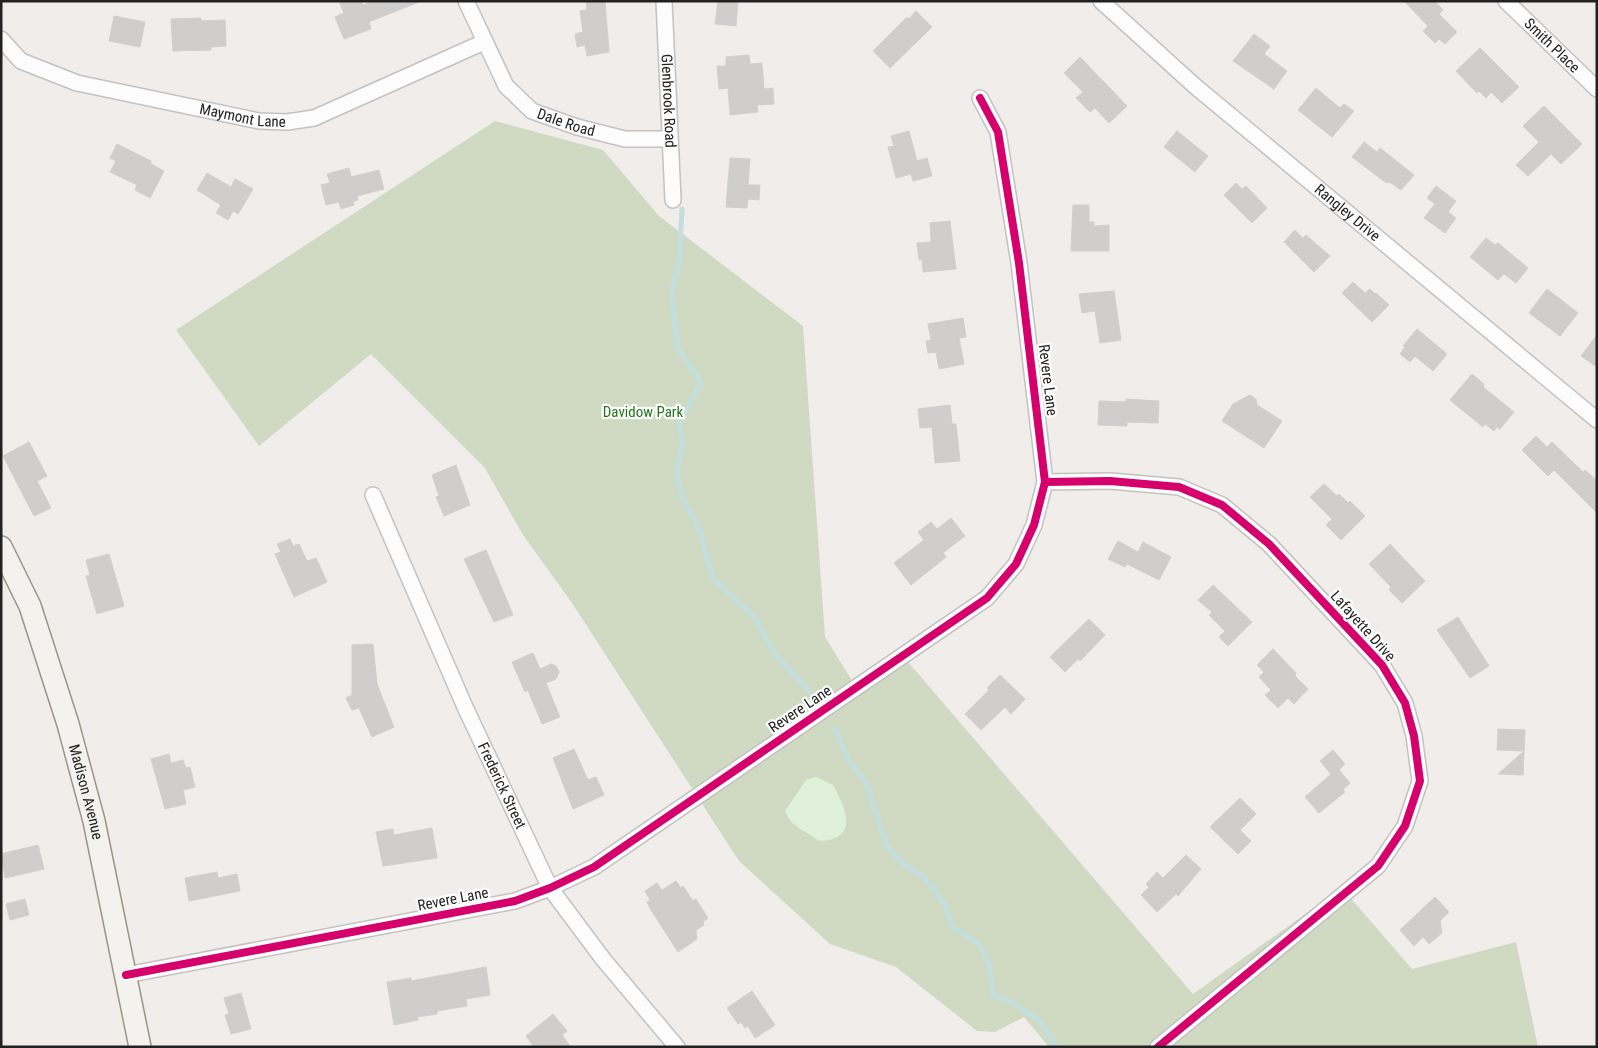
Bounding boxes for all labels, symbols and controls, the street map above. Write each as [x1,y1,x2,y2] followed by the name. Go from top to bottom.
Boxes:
[1520,14,1584,77] street label: Smith Place
[657,54,680,148] street label: Glenbrook Road
[198,100,286,131] street label: Maymont Lane
[535,105,597,140] street label: Dale Road
[1311,180,1384,245] street label: Rangley Drive
[1035,343,1061,417] street label: Revere Lane
[603,403,683,421] park label: Davidow Park
[1327,587,1399,665] street label: Lafayette Drive
[765,681,835,737] street label: Revere Lane
[474,740,530,832] street label: Frederick Street
[65,742,107,841] street label: Madison Avenue
[416,883,490,915] street label: Revere Lane

